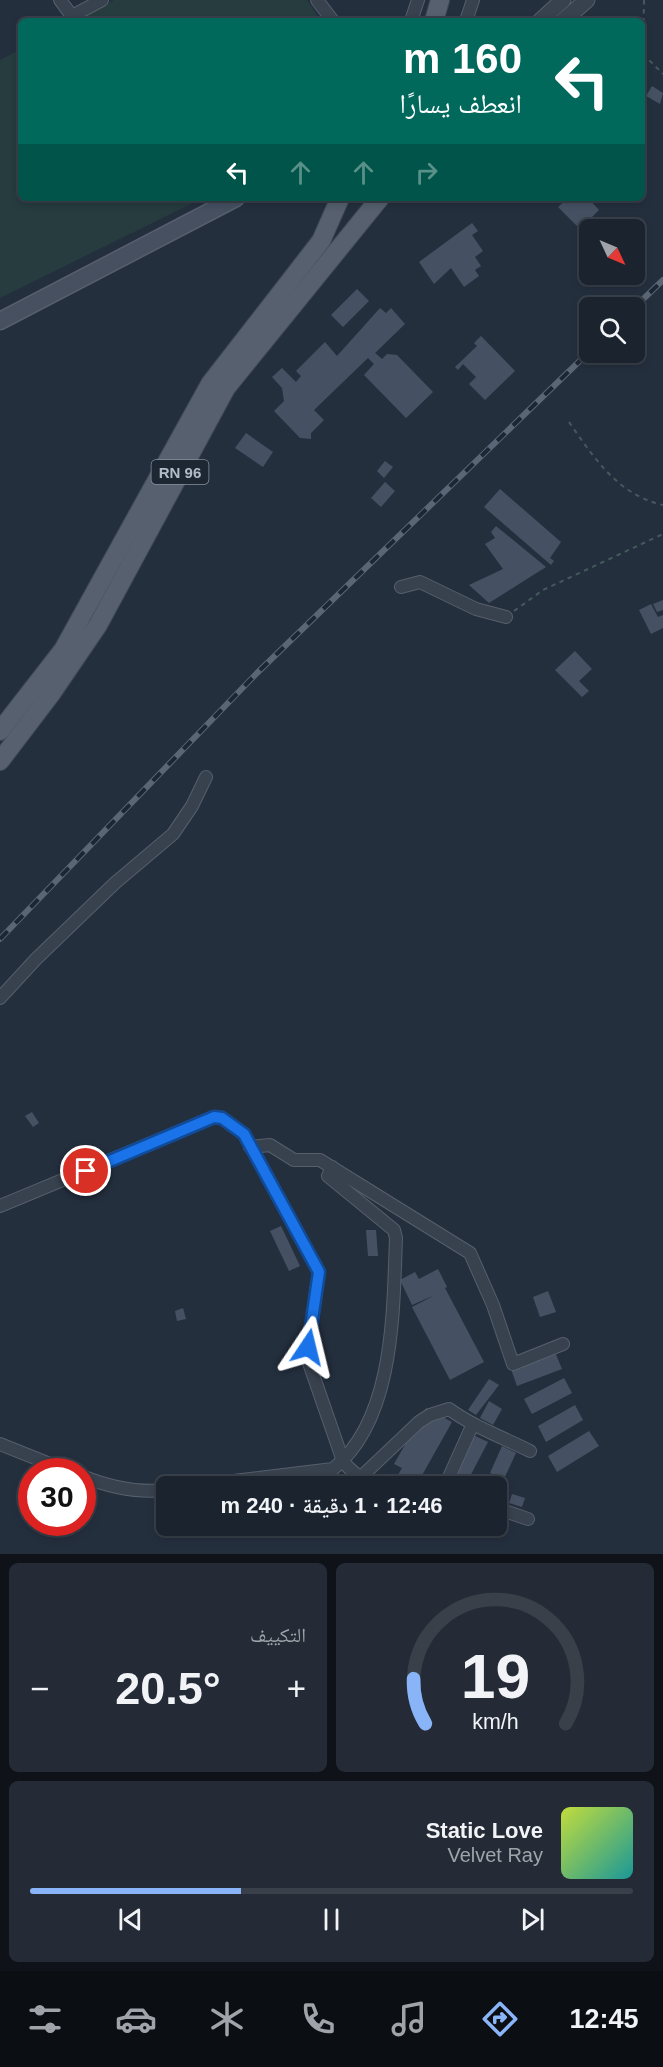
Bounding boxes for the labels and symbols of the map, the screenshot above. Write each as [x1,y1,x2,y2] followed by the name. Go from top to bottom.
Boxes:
[579,219,645,285] north arrow
[152,460,208,484] road number: RN 96
[60,1145,111,1196] pin
[276,1315,340,1379] position arrow
[18,1458,96,1536] speed limit sign: 30

